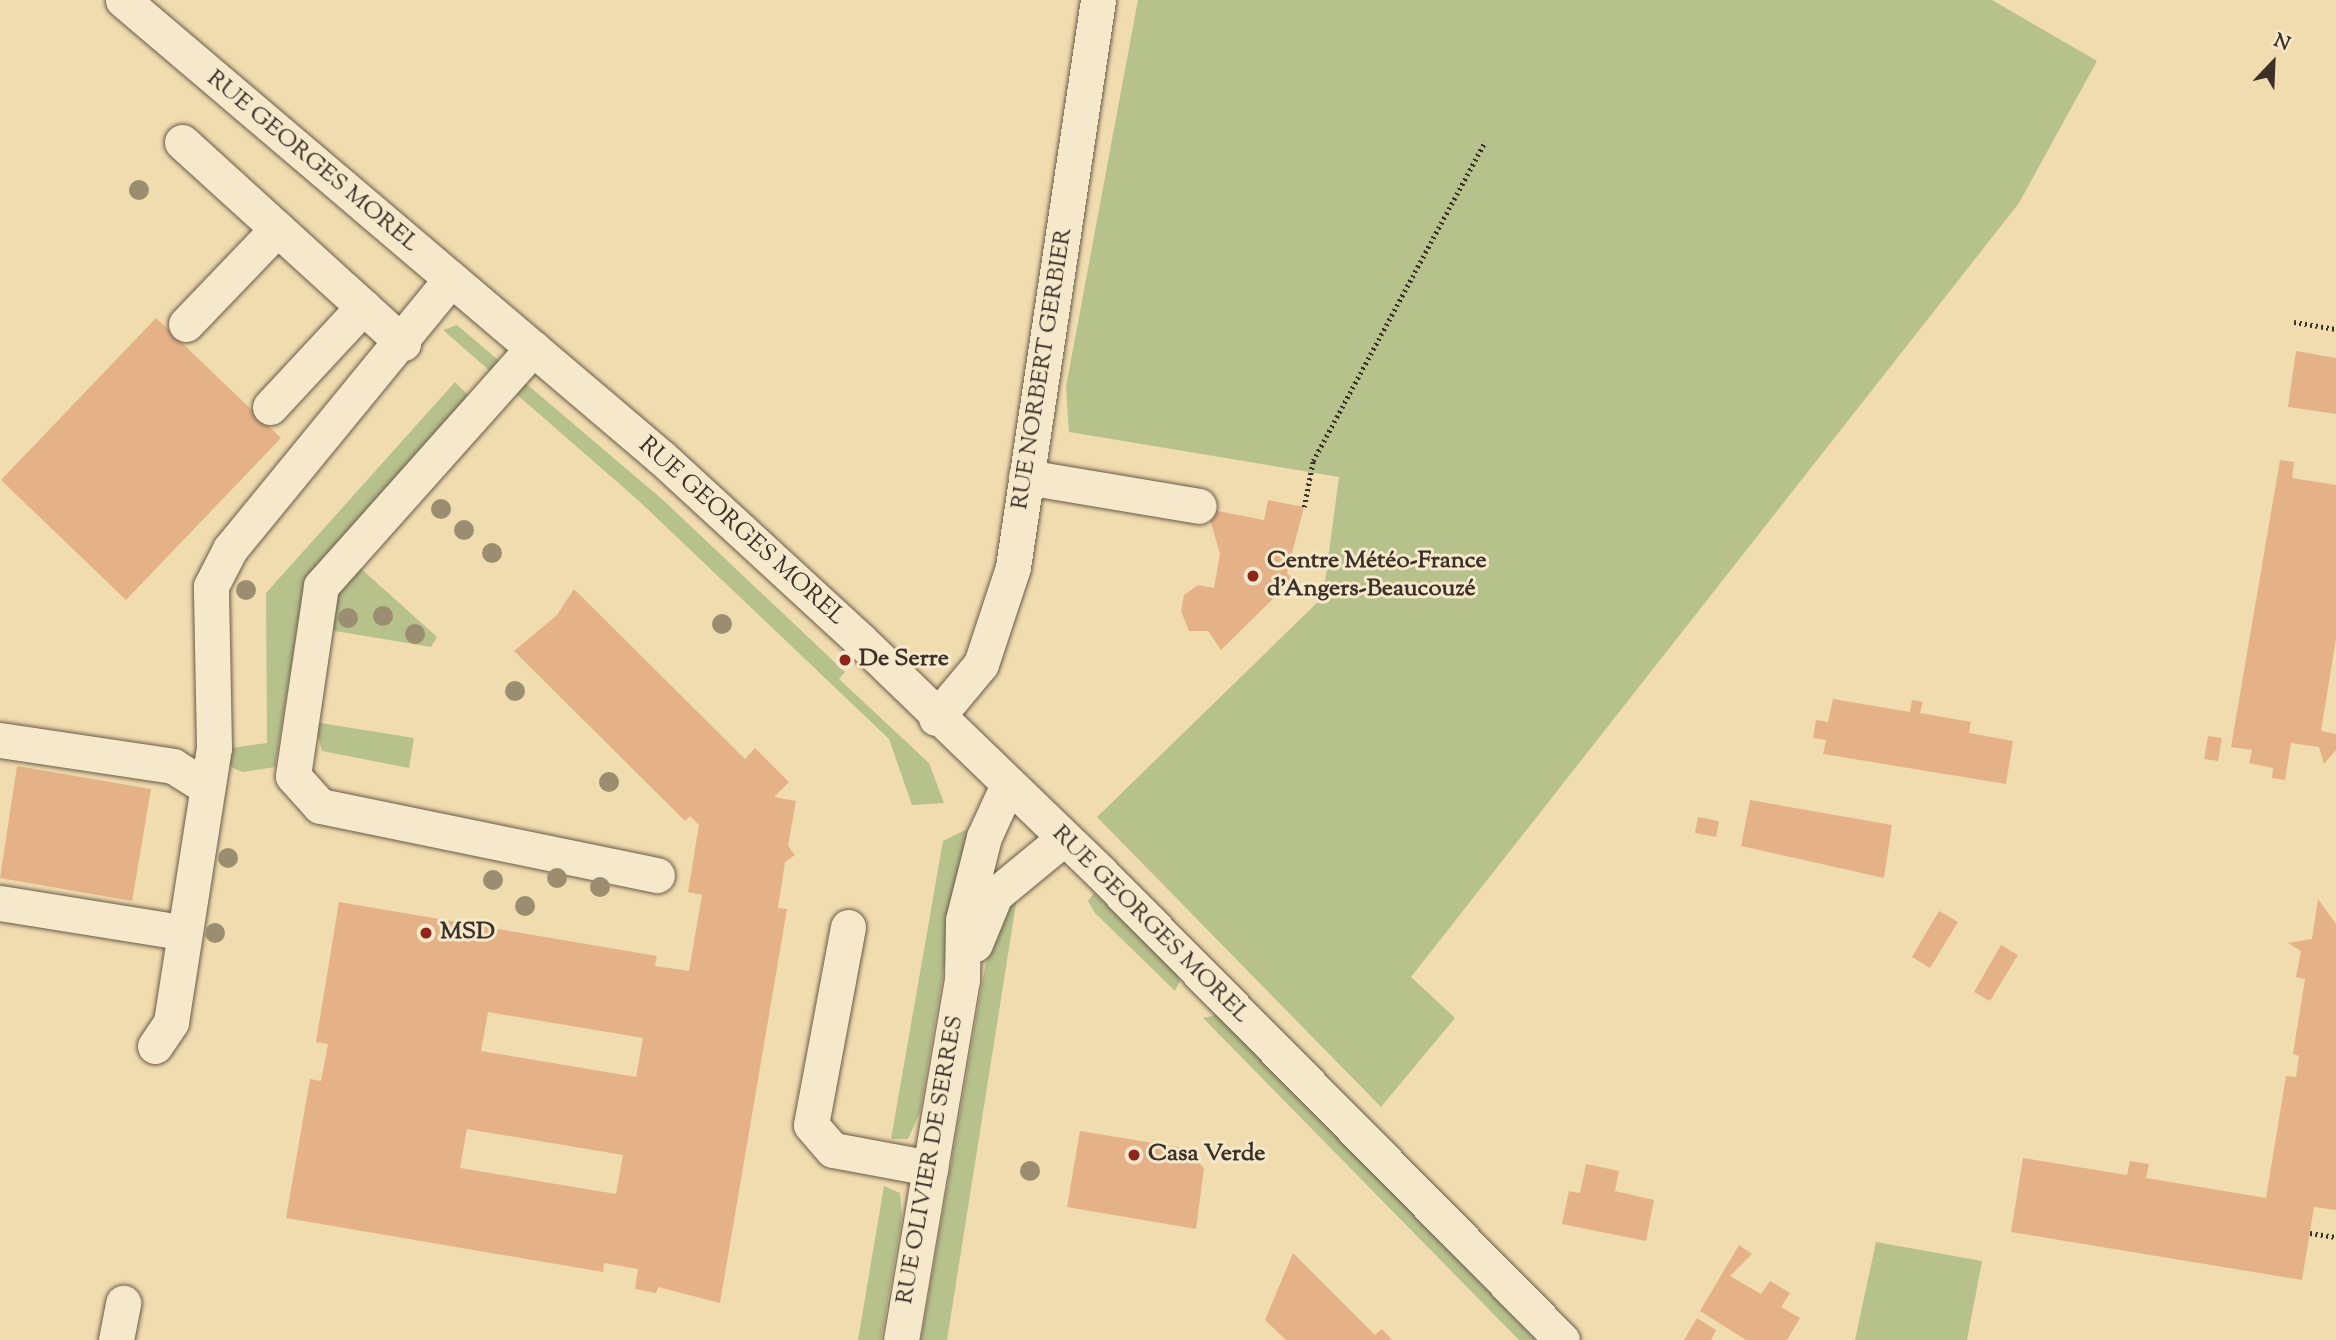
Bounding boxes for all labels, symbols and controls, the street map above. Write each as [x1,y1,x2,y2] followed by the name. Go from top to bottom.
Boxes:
[2238,28,2308,98] north arrow
[2269,28,2294,59] text: N
[200,65,424,259] street label: RUE GEORGES MOREL
[1007,226,1079,512] street label: RUE NORBERT GERBIER
[632,432,850,632] street label: RUE GEORGES MOREL
[1267,548,1487,604] place label: Centre Météo-France d'Angers-Beaucouzé
[1245,568,1261,584] marker: Centre Météo-France d'Angers-Beaucouzé
[859,646,949,674] place label: De Serre
[837,652,853,668] marker: De Serre
[1045,820,1255,1030] street label: RUE GEORGES MOREL
[440,919,495,947] place label: MSD
[418,925,434,941] marker: MSD
[891,1013,971,1307] street label: RUE OLIVIER DE SERRES
[1148,1141,1265,1169] place label: Casa Verde
[1126,1147,1142,1163] marker: Casa Verde

